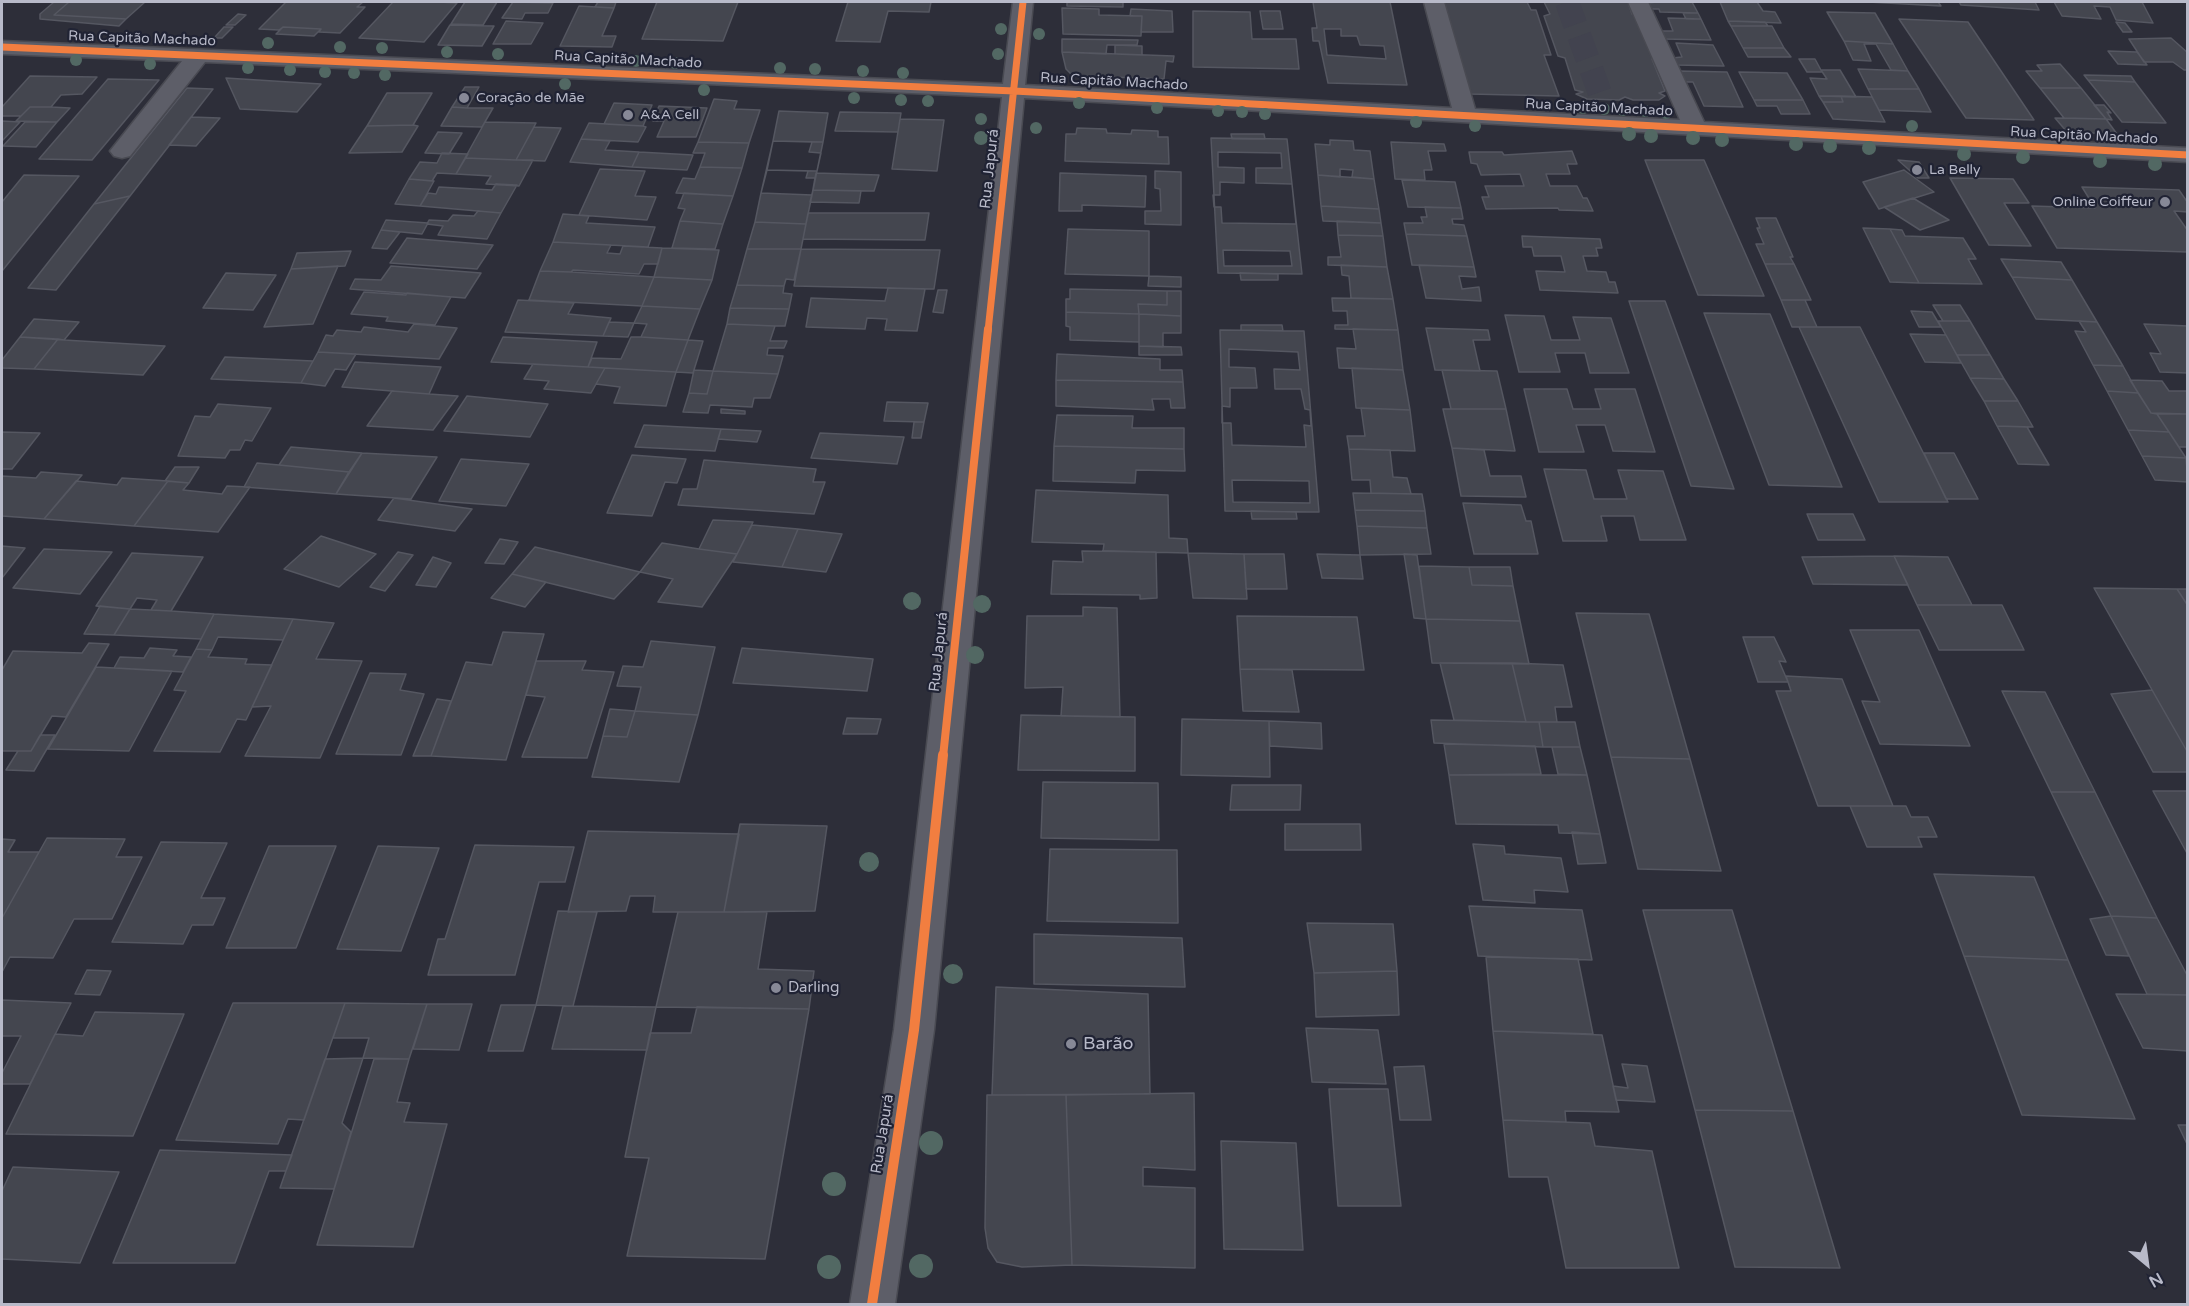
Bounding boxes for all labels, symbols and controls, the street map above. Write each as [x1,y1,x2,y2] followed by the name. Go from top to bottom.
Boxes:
[68,28,216,50] street label: Rua Capitão Machado
[554,48,702,72] street label: Rua Capitão Machado
[1040,70,1188,94] street label: Rua Capitão Machado
[476,90,584,106] place label: Coração de Mãe
[457,91,471,105] marker: Coração de Mãe
[1525,96,1673,120] street label: Rua Capitão Machado
[640,107,699,123] place label: A&A Cell
[621,108,635,122] marker: A&A Cell
[2010,124,2158,148] street label: Rua Capitão Machado
[977,128,1003,210] street label: Rua Japurá
[1929,162,1981,178] place label: La Belly
[1910,163,1924,177] marker: La Belly
[2052,194,2153,210] place label: Online Coiffeur
[2158,195,2172,209] marker: Online Coiffeur
[926,611,952,693] street label: Rua Japurá
[788,979,839,997] place label: Darling
[769,981,783,995] marker: Darling
[1083,1033,1134,1055] place label: Barão
[1064,1037,1078,1051] marker: Barão
[868,1093,898,1175] street label: Rua Japurá
[2117,1234,2177,1294] north arrow
[2145,1268,2166,1292] text: N

